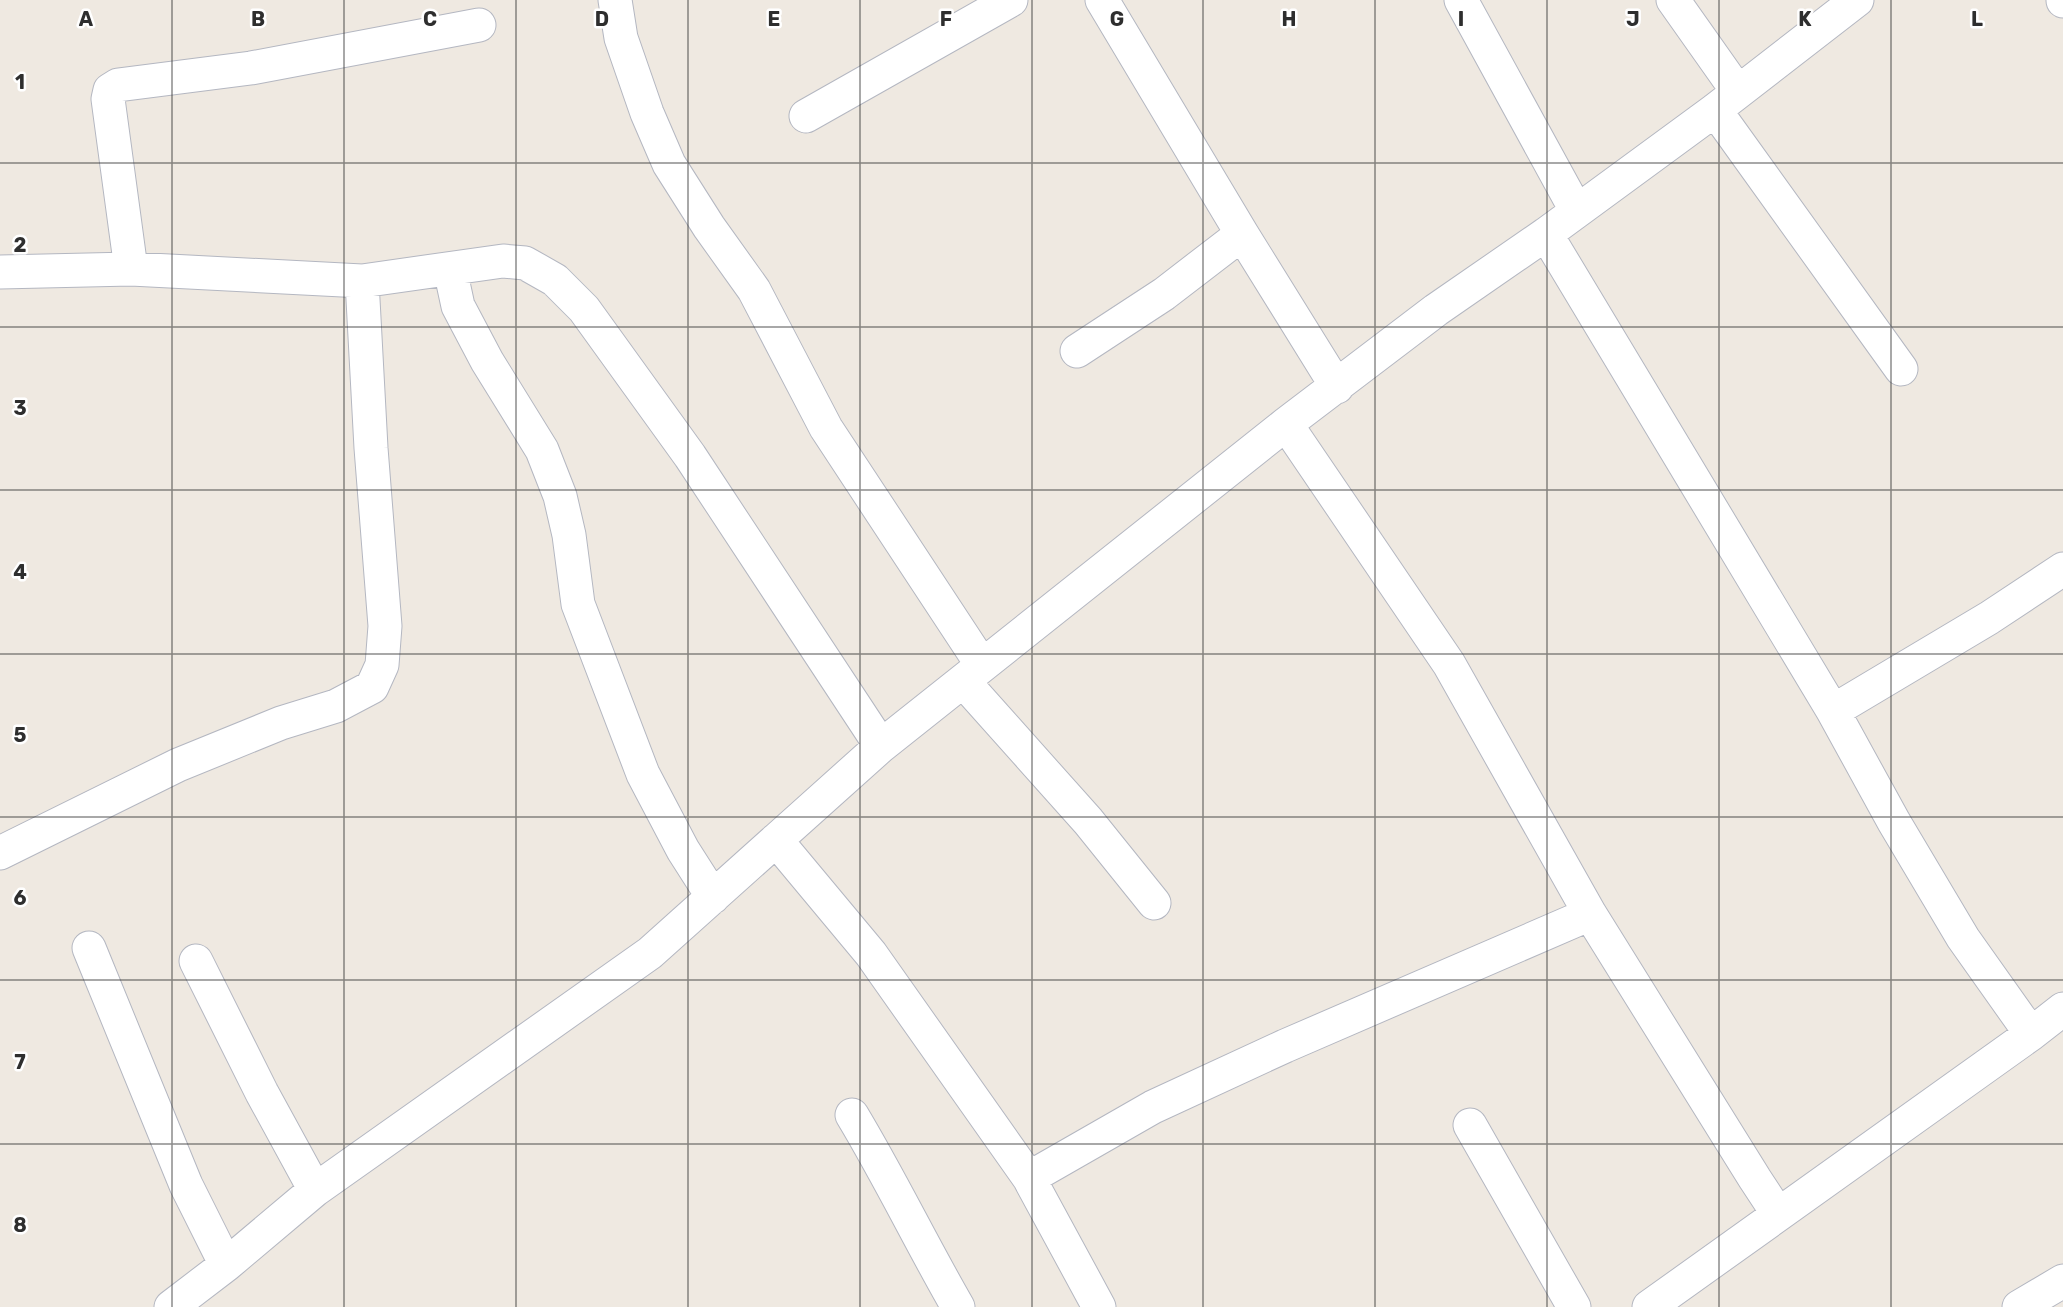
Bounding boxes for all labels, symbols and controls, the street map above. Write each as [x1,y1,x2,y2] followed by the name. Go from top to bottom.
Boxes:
[79,7,94,31] text: A
[251,7,265,31] text: B
[423,7,437,31] text: C
[595,7,609,31] text: D
[768,7,780,31] text: E
[940,7,952,31] text: F
[1110,7,1124,31] text: G
[1282,7,1296,31] text: H
[1458,7,1464,31] text: I
[1626,7,1640,31] text: J
[1798,7,1812,31] text: K
[1971,7,1983,31] text: L
[15,70,25,94] text: 1
[14,233,27,257] text: 2
[13,396,27,420] text: 3
[13,560,27,584] text: 4
[14,723,27,747] text: 5
[13,886,27,910] text: 6
[14,1050,26,1074] text: 7
[13,1213,27,1237] text: 8

